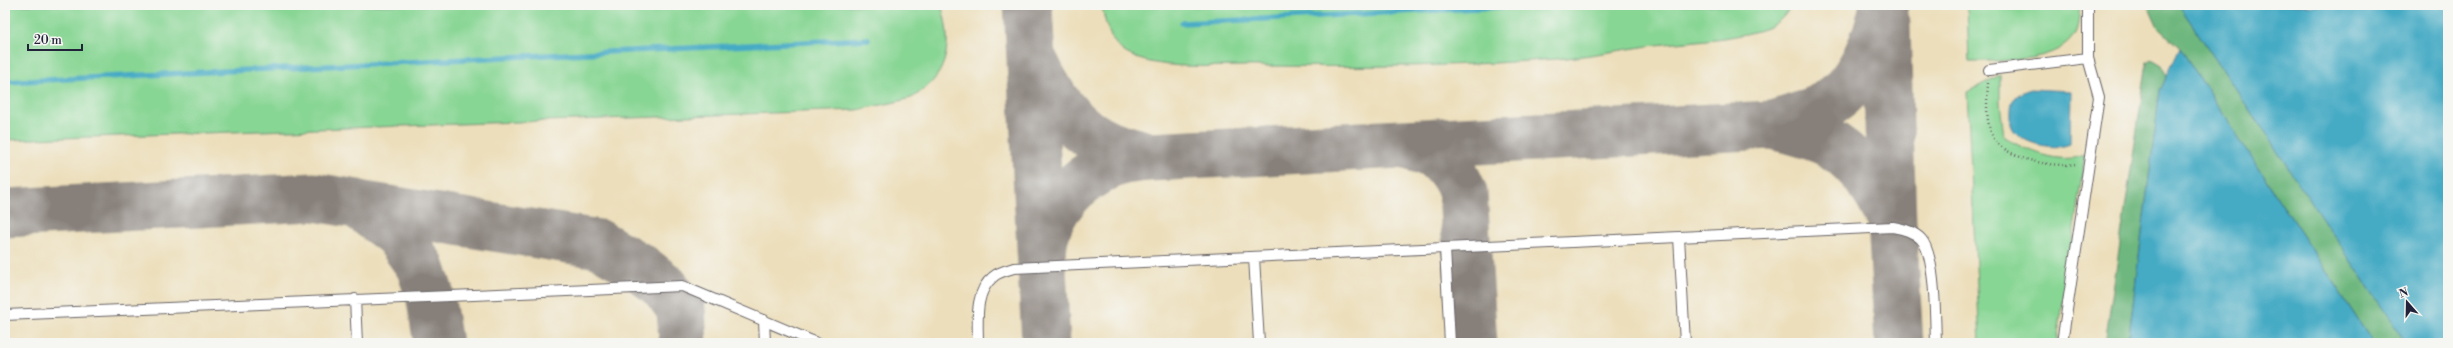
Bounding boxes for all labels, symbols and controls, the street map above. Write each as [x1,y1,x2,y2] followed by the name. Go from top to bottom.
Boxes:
[28,26,82,52] scale bar
[34,33,62,48] text: 20 m
[2387,282,2427,322] north arrow
[2397,285,2411,302] text: N

